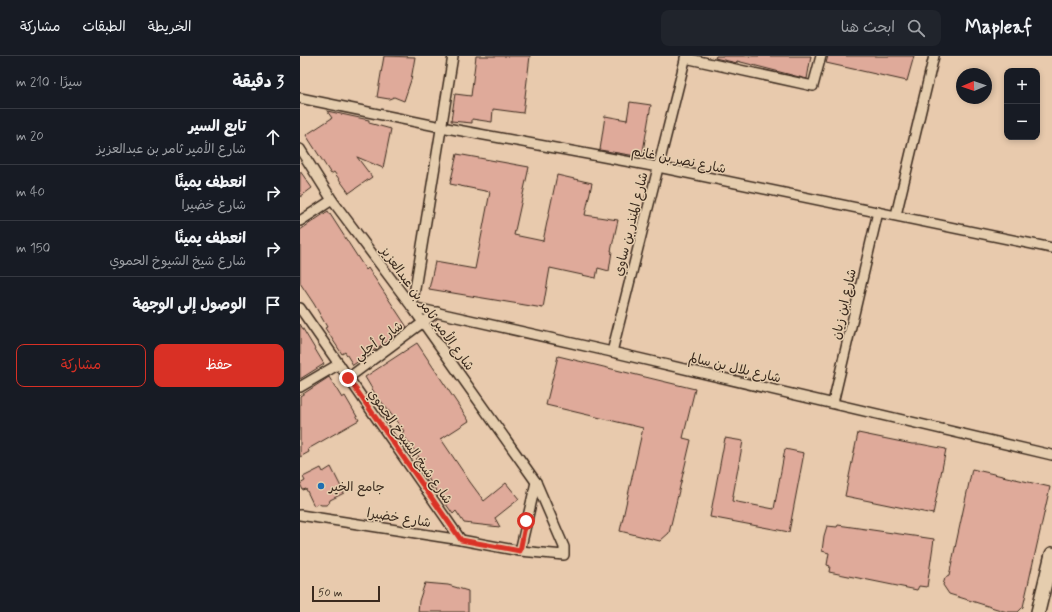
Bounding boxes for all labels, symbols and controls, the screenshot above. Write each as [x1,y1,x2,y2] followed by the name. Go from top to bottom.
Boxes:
[661,10,941,46] search box
[965,15,1032,40] text: Mapleaf
[905,17,927,39] icon: search
[20,18,60,36] text: مشاركة
[82,18,126,36] text: الطبقات
[148,18,191,36] text: الخريطة
[841,18,895,38] text: ابحث هنا
[956,68,992,104] north arrow
[1004,68,1040,140] map controls
[1004,68,1040,104] button: +
[233,71,284,93] text: 3 دقيقة
[16,74,82,91] text: سيرًا · 210 m
[1004,104,1040,140] button: −
[188,117,246,137] text: تابع السير
[262,126,284,148] icon: ahead
[16,128,44,145] text: 20 m
[97,141,246,158] text: شارع الأمير ثامر بن عبدالعزيز
[630,143,727,179] street label: شارع نصر بن غانم
[610,171,653,278] street label: شارع المنذر بن ساوي
[175,173,246,193] text: انعطف يمينًا
[262,182,284,204] icon: right
[16,184,45,201] text: 40 m
[181,197,246,214] text: شارع خضيرا
[175,229,246,249] text: انعطف يمينًا
[262,238,284,260] icon: right
[16,240,50,257] text: 150 m
[375,242,478,374] street label: شارع الأمير ثامر بن عبدالعزيز
[109,253,246,270] text: شارع شيخ الشيوخ الحموي
[828,267,861,341] street label: شارع ابن زيان
[262,294,284,316] icon: arrive
[132,295,246,315] text: الوصول إلى الوجهة
[351,318,408,366] street label: شارع أجلي
[16,344,146,387] button: مشاركة
[154,344,284,387] button: حفظ
[687,350,782,388] street label: شارع بلال بن سالم
[339,369,357,387] route end
[364,386,456,508] street label: شارع شيخ الشيوخ الحموي
[328,479,385,497] place label: جامع الخير
[316,481,326,491] marker: جامع الخير
[366,505,432,532] street label: شارع خضيرا
[517,512,535,530] route start
[312,584,380,603] scale bar
[318,586,343,600] text: 50 m

